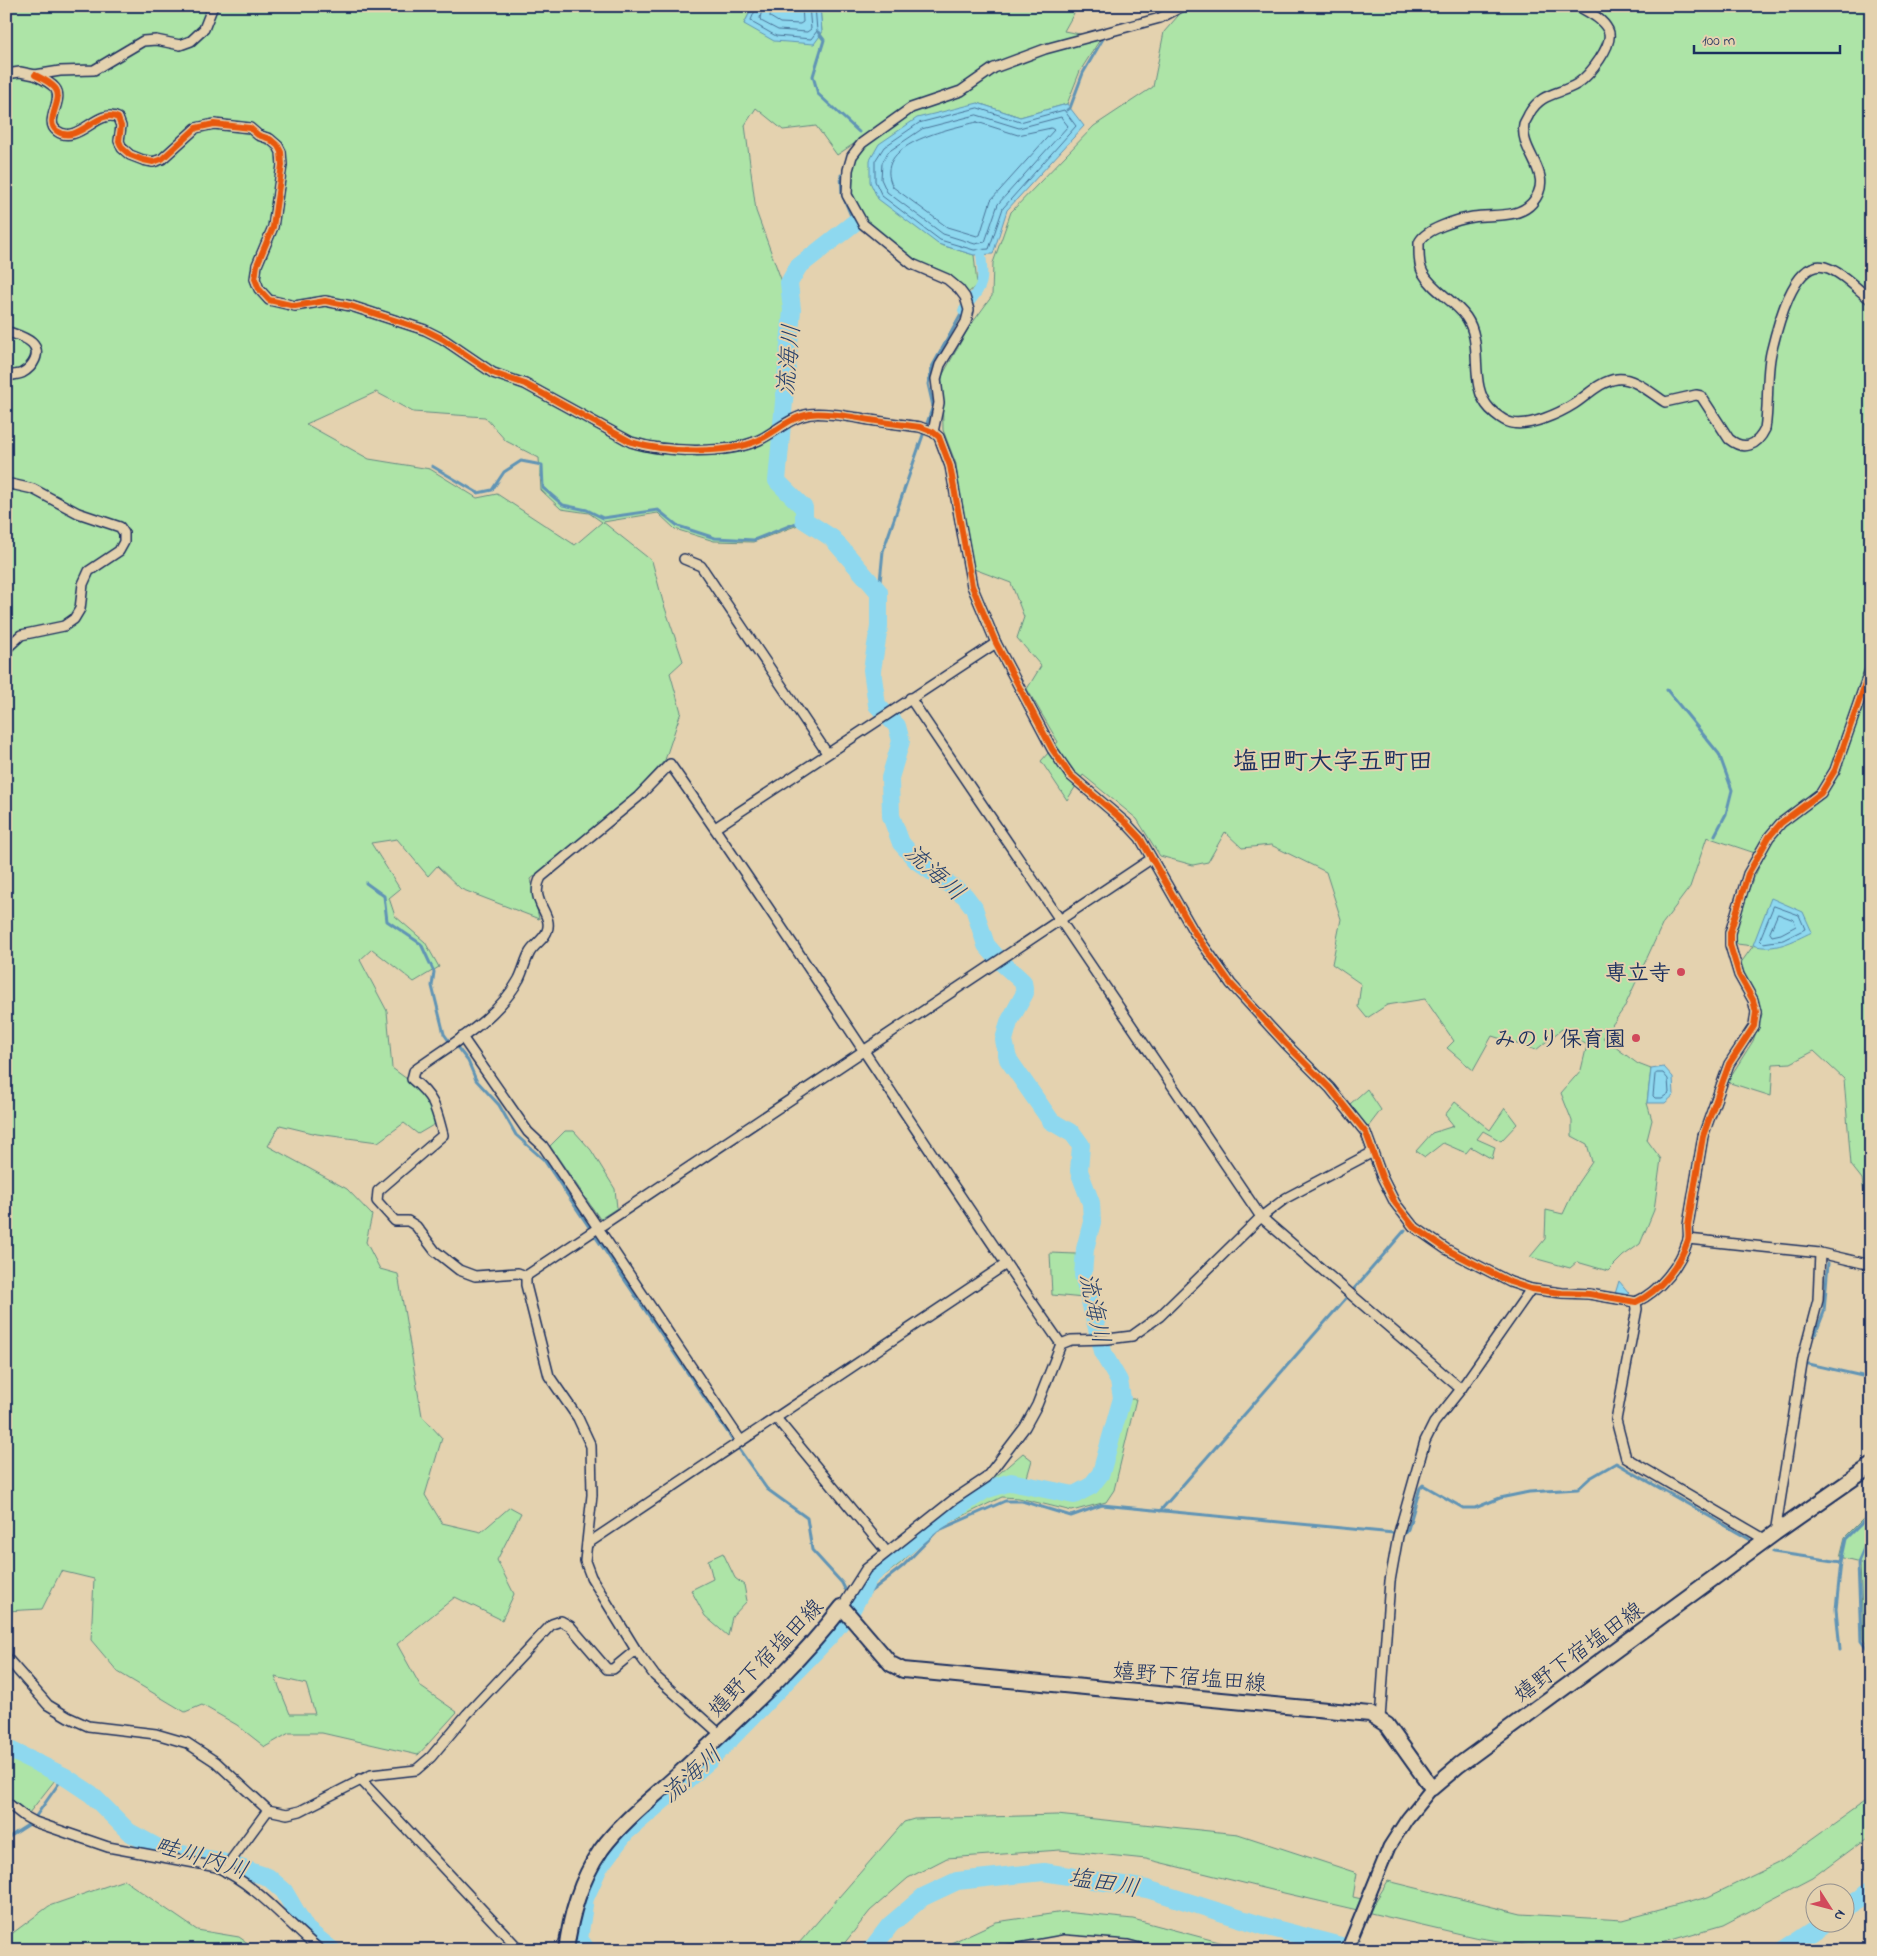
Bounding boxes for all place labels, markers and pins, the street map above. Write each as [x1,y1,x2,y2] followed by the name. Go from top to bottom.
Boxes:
[1605,959,1671,991] place label: 専立寺
[1675,966,1687,978] marker: 専立寺
[1494,1025,1626,1057] place label: みのり保育園
[1630,1032,1642,1044] marker: みのり保育園

